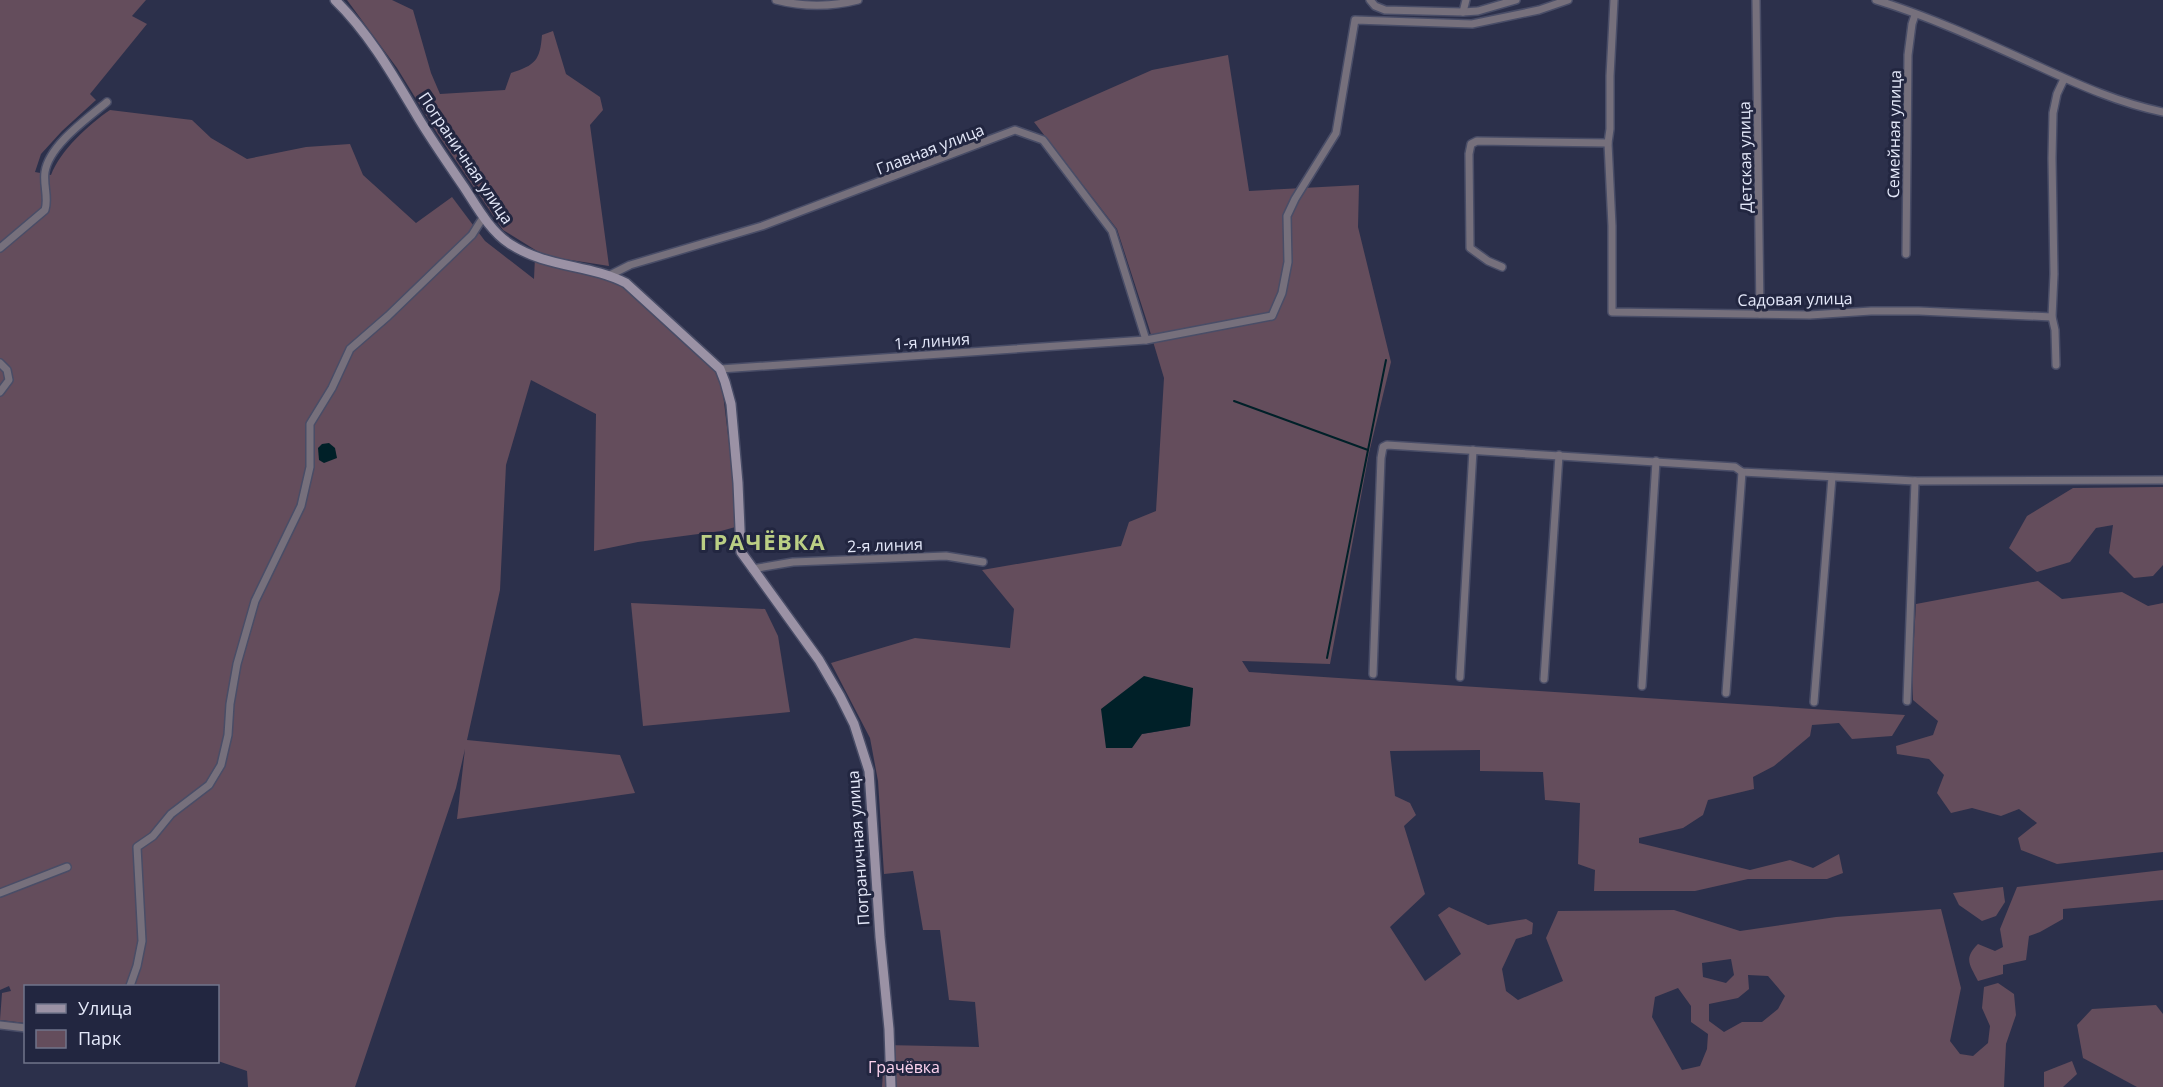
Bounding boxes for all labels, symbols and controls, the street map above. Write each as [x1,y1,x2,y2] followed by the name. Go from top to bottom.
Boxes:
[1882,70,1906,198] street label: Семейная улица
[414,88,518,228] street label: Пограничная улица
[1733,101,1757,213] street label: Детская улица
[873,118,987,180] street label: Главная улица
[1737,287,1853,311] street label: Садовая улица
[893,327,971,355] street label: 1-я линия
[700,526,826,556] district label: ГРАЧЁВКА
[847,533,923,557] street label: 2-я линия
[842,770,874,926] street label: Пограничная улица
[24,985,219,1063] legend
[78,996,132,1020] text: Улица
[78,1026,122,1050] text: Парк
[868,1056,940,1078] park label: Грачёвка

